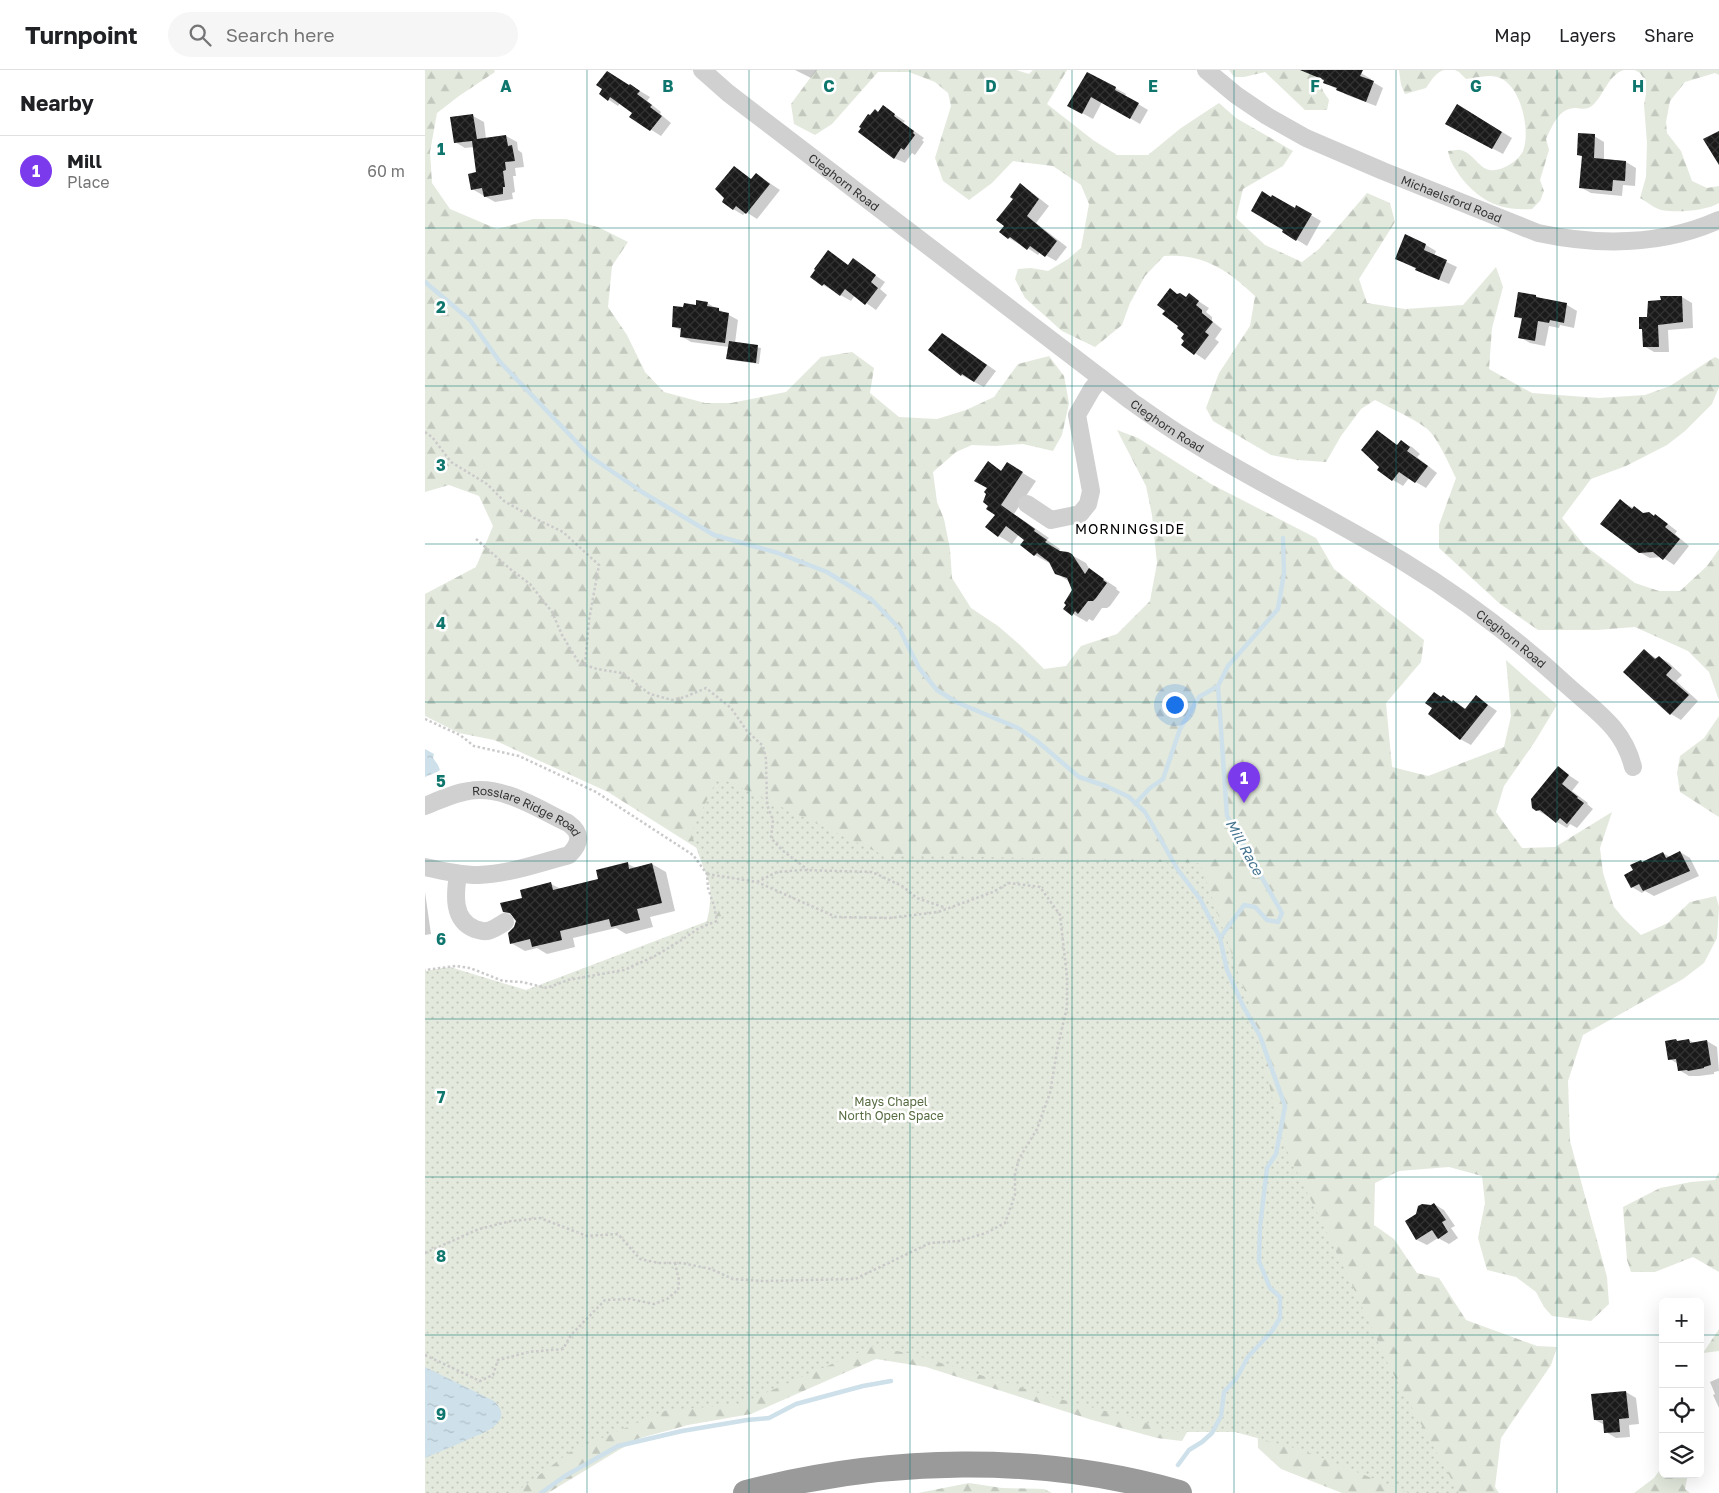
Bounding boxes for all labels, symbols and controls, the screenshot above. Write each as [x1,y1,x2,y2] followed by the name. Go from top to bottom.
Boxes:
[168,12,518,57] search box
[25,20,138,49] text: Turnpoint
[186,21,214,49] icon: search
[226,23,335,46] text: Search here
[1494,24,1531,46] text: Map
[1559,24,1616,46] text: Layers
[1644,24,1694,46] text: Share
[500,76,512,96] text: A
[662,76,674,96] text: B
[823,76,835,96] text: C
[985,76,997,96] text: D
[1148,76,1158,96] text: E
[1310,76,1320,96] text: F
[1470,76,1482,96] text: G
[1632,76,1644,96] text: H
[20,90,94,116] text: Nearby
[437,139,445,159] text: 1
[67,149,102,172] text: Mill
[806,150,883,214] street label: Cleghorn Road
[32,161,40,181] text: 1
[367,161,405,181] text: 60 m
[67,172,110,192] text: Place
[1399,172,1504,225] street label: Michaelsford Road
[436,297,446,317] text: 2
[1128,396,1207,455] street label: Cleghorn Road
[436,455,446,475] text: 3
[1075,520,1185,537] district label: MORNINGSIDE
[1474,606,1550,671] street label: Cleghorn Road
[436,613,446,633] text: 4
[1162,692,1188,718] your location
[1228,762,1260,803] pin: 1
[436,771,446,791] text: 5
[472,782,585,839] street label: Rosslare Ridge Road
[1223,816,1268,879] water label: Mill Race
[436,929,446,949] text: 6
[437,1087,446,1107] text: 7
[838,1094,944,1123] park label: Mays Chapel North Open Space
[436,1246,446,1266] text: 8
[1659,1298,1704,1478] map controls
[1659,1298,1704,1343] button: +
[1659,1343,1704,1388] button: −
[1659,1388,1704,1433] button: locate
[436,1404,446,1424] text: 9
[1659,1433,1704,1478] button: layers

